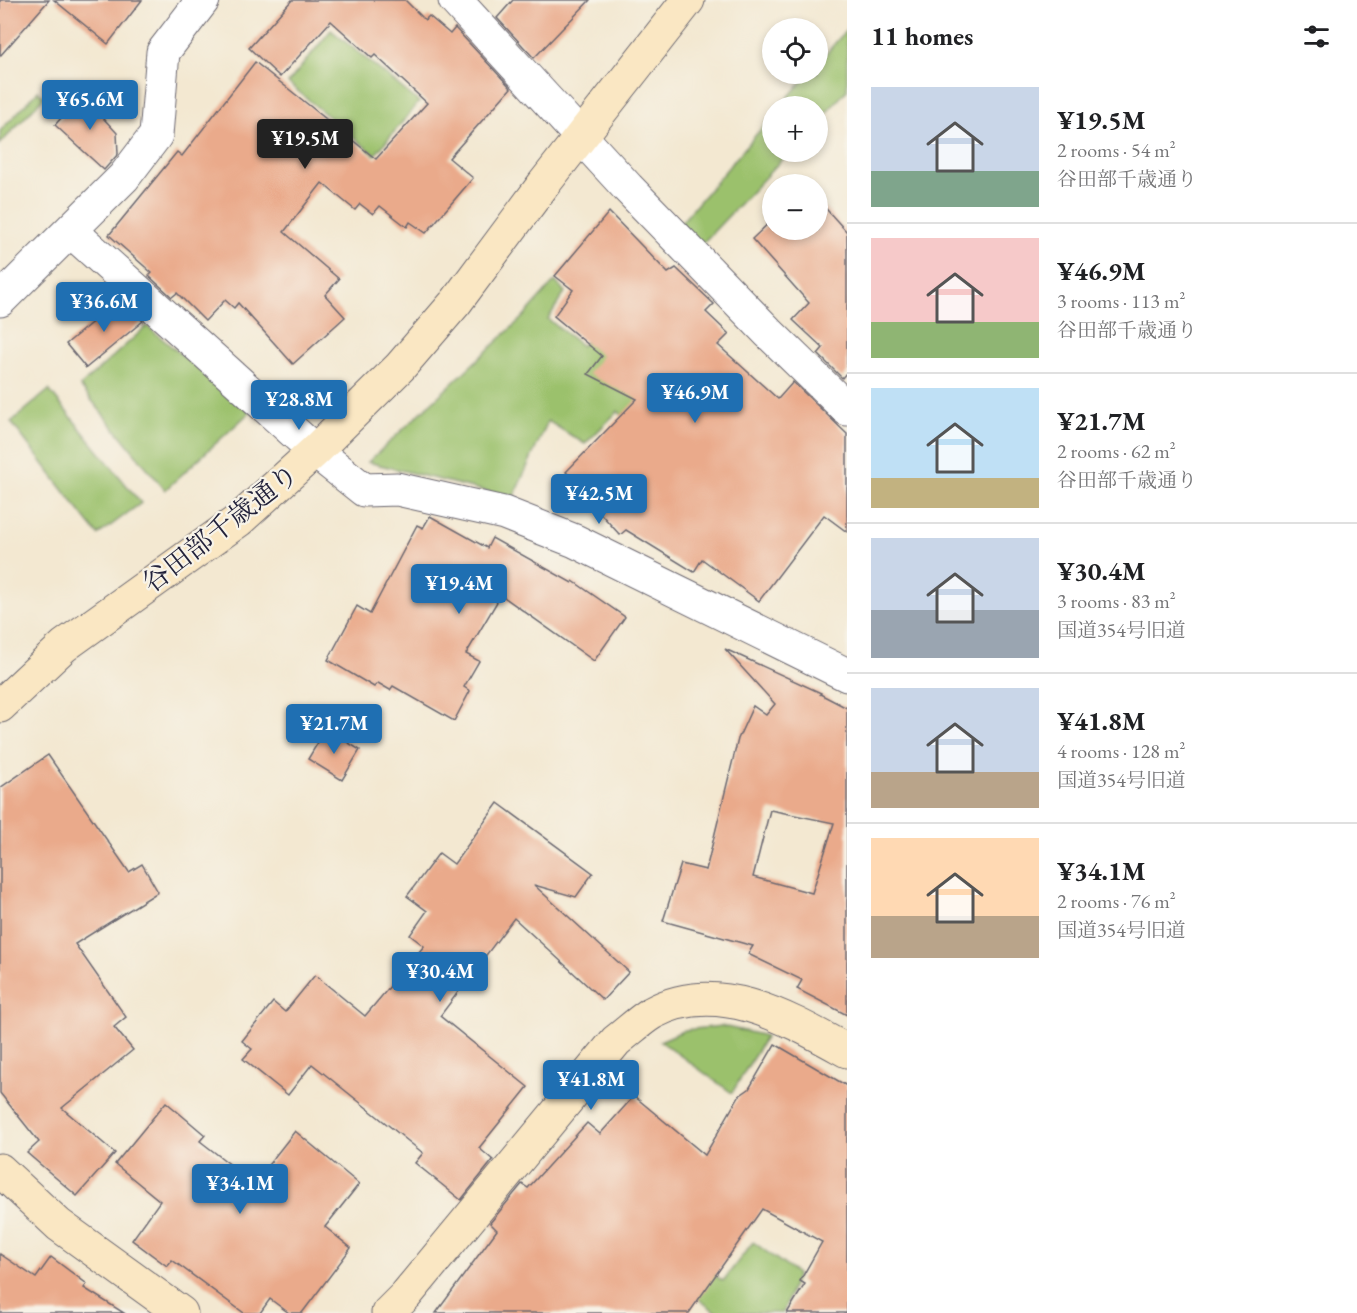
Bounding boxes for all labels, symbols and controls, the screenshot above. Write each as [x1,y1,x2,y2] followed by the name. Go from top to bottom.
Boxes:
[762,18,828,240] map controls
[762,18,828,84] button: locate
[871,19,973,53] text: 11 homes
[1300,20,1333,53] icon: filters
[41,80,139,131] pin: ¥65.6M
[56,86,124,112] text: ¥65.6M
[762,96,828,162] button: +
[1057,103,1146,137] text: ¥19.5M
[919,111,991,183] icon: home
[256,119,354,170] pin: ¥19.5M
[271,125,339,151] text: ¥19.5M
[1057,137,1176,163] text: 2 rooms · 54 m²
[1057,166,1197,192] text: 谷田部千歳通り
[762,174,828,240] button: −
[1057,254,1146,288] text: ¥46.9M
[919,262,991,334] icon: home
[55,282,153,333] pin: ¥36.6M
[70,288,138,314] text: ¥36.6M
[1057,288,1185,314] text: 3 rooms · 113 m²
[1057,317,1197,343] text: 谷田部千歳通り
[646,373,744,424] pin: ¥46.9M
[661,379,729,405] text: ¥46.9M
[250,380,348,431] pin: ¥28.8M
[265,386,333,412] text: ¥28.8M
[1057,404,1146,438] text: ¥21.7M
[919,412,991,484] icon: home
[1057,438,1176,464] text: 2 rooms · 62 m²
[135,456,305,600] street label: 谷田部千歳通り
[1057,467,1197,493] text: 谷田部千歳通り
[550,474,648,525] pin: ¥42.5M
[565,480,633,506] text: ¥42.5M
[1057,554,1146,588] text: ¥30.4M
[919,562,991,634] icon: home
[410,564,508,615] pin: ¥19.4M
[425,570,493,596] text: ¥19.4M
[1057,588,1176,614] text: 3 rooms · 83 m²
[1057,617,1186,643] text: 国道354号旧道
[285,704,383,755] pin: ¥21.7M
[1057,704,1146,738] text: ¥41.8M
[300,710,368,736] text: ¥21.7M
[919,712,991,784] icon: home
[1057,738,1185,764] text: 4 rooms · 128 m²
[1057,767,1186,793] text: 国道354号旧道
[1057,854,1146,888] text: ¥34.1M
[919,862,991,934] icon: home
[1057,888,1176,914] text: 2 rooms · 76 m²
[1057,917,1186,943] text: 国道354号旧道
[391,952,489,1003] pin: ¥30.4M
[406,958,474,984] text: ¥30.4M
[542,1060,640,1111] pin: ¥41.8M
[557,1066,625,1092] text: ¥41.8M
[191,1164,289,1215] pin: ¥34.1M
[206,1170,274,1196] text: ¥34.1M

